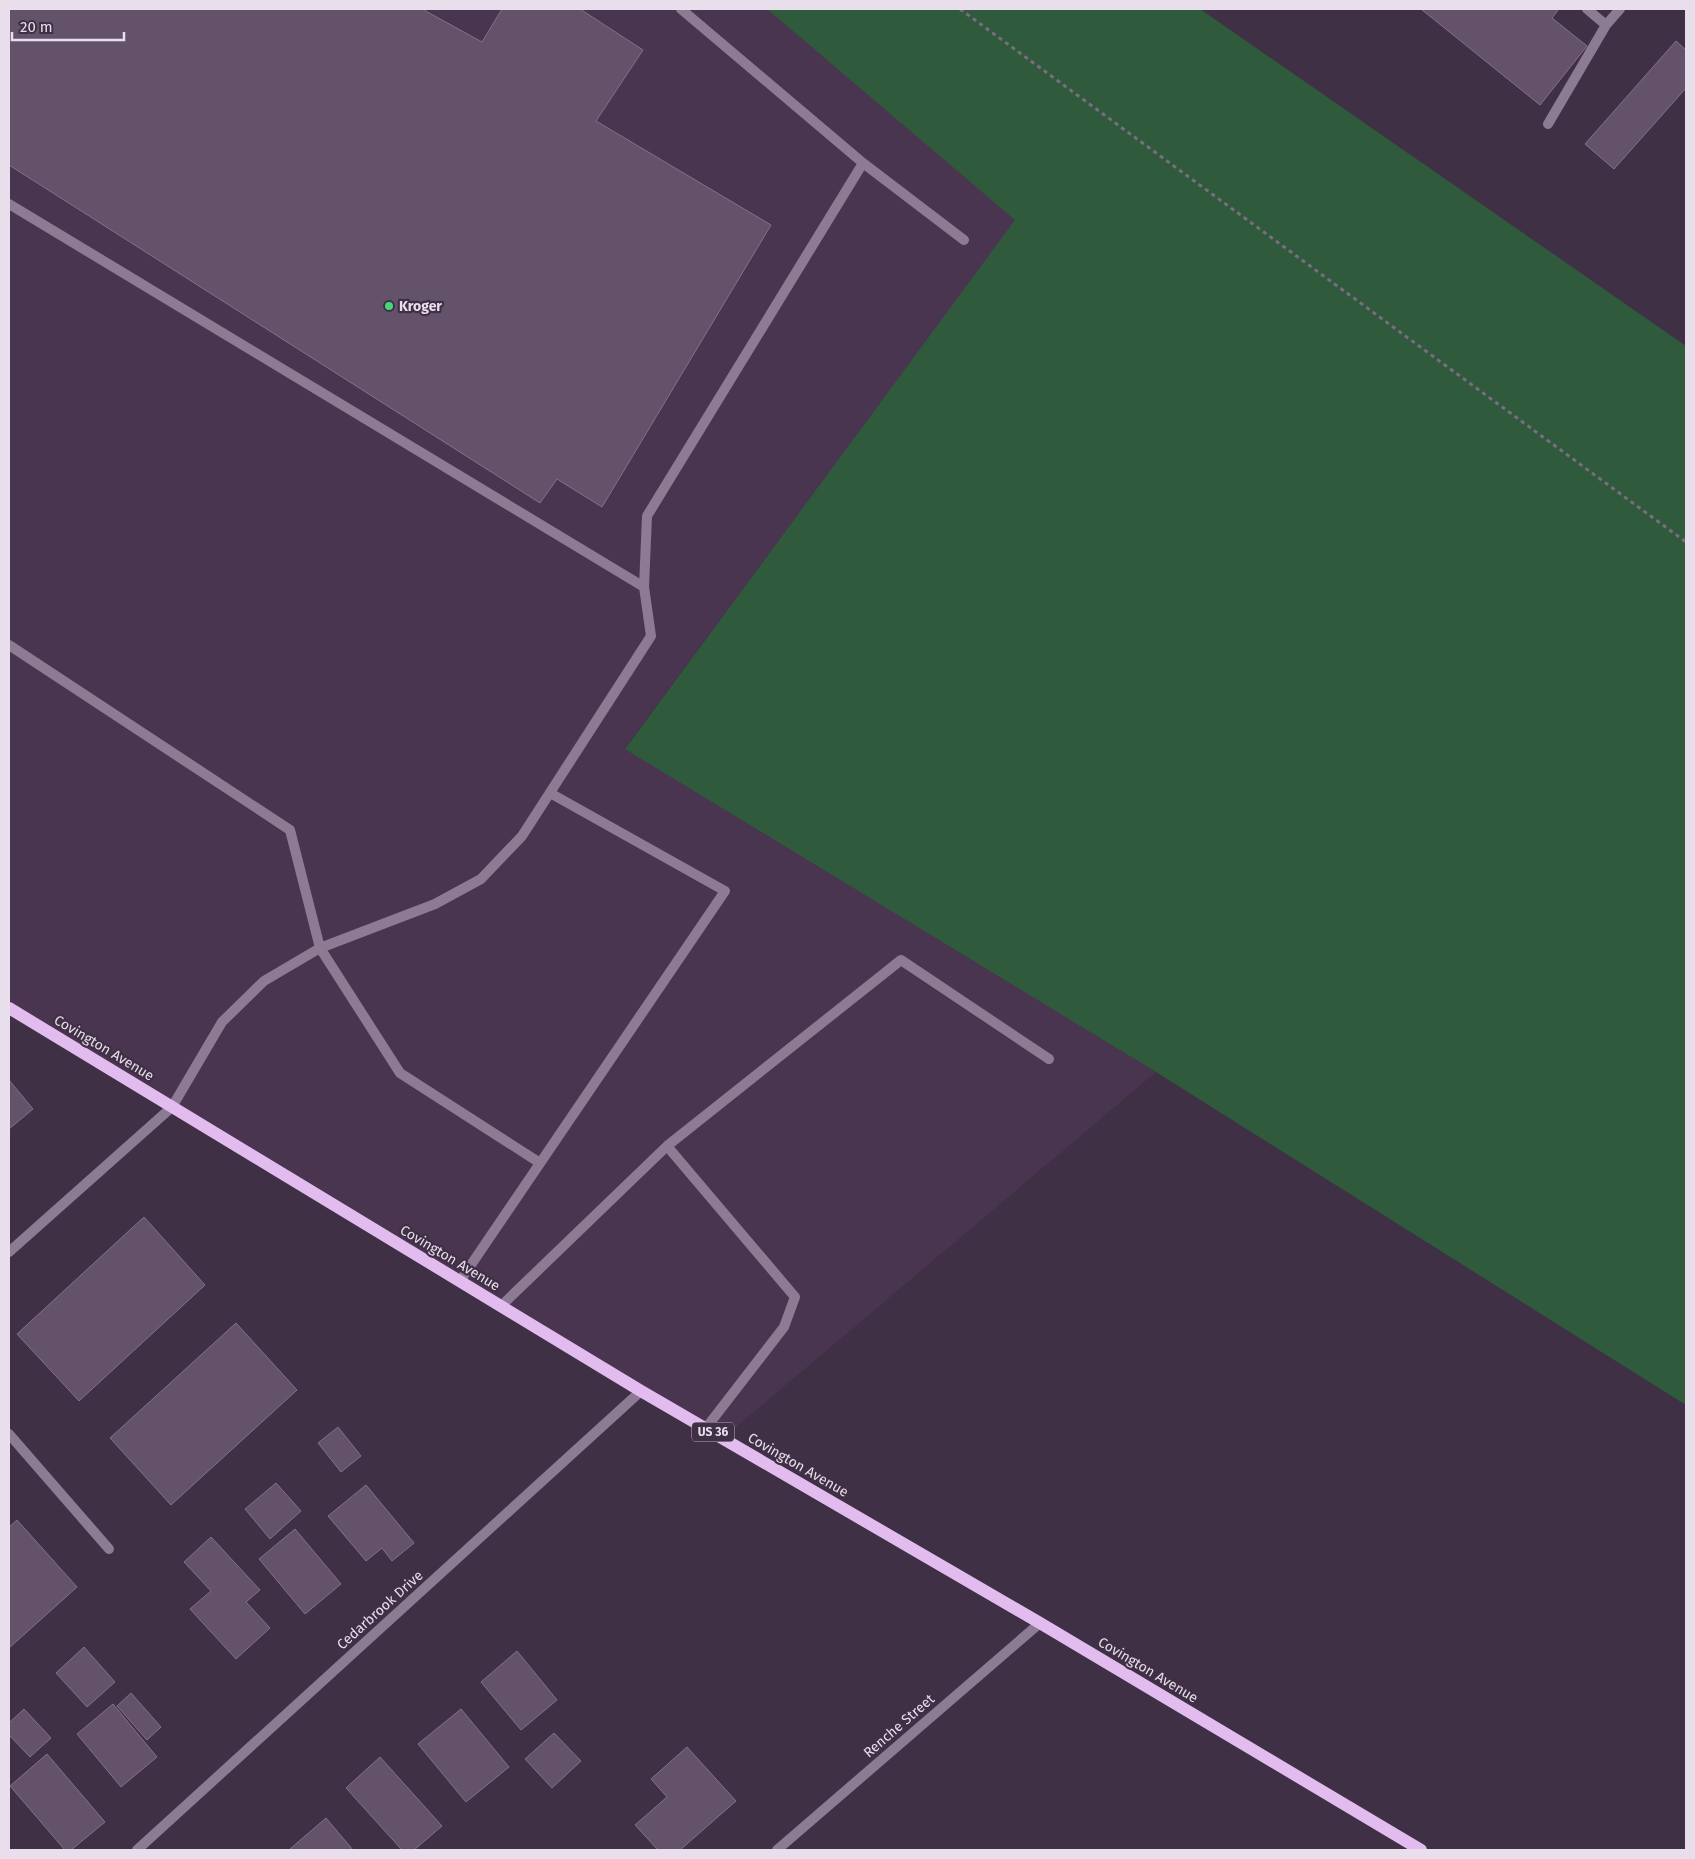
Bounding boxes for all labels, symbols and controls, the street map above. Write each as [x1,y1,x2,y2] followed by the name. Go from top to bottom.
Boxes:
[12,10,125,42] scale bar
[20,18,53,36] text: 20 m
[399,298,442,315] place label: Kroger
[383,300,395,312] marker: Kroger
[51,1012,157,1084] street label: Covington Avenue
[397,1222,503,1294] street label: Covington Avenue
[692,1422,734,1441] road number: US 36
[745,1429,851,1501] street label: Covington Avenue
[333,1567,427,1653] street label: Cedarbrook Drive
[1095,1634,1201,1706] street label: Covington Avenue
[860,1690,939,1761] street label: Renche Street

